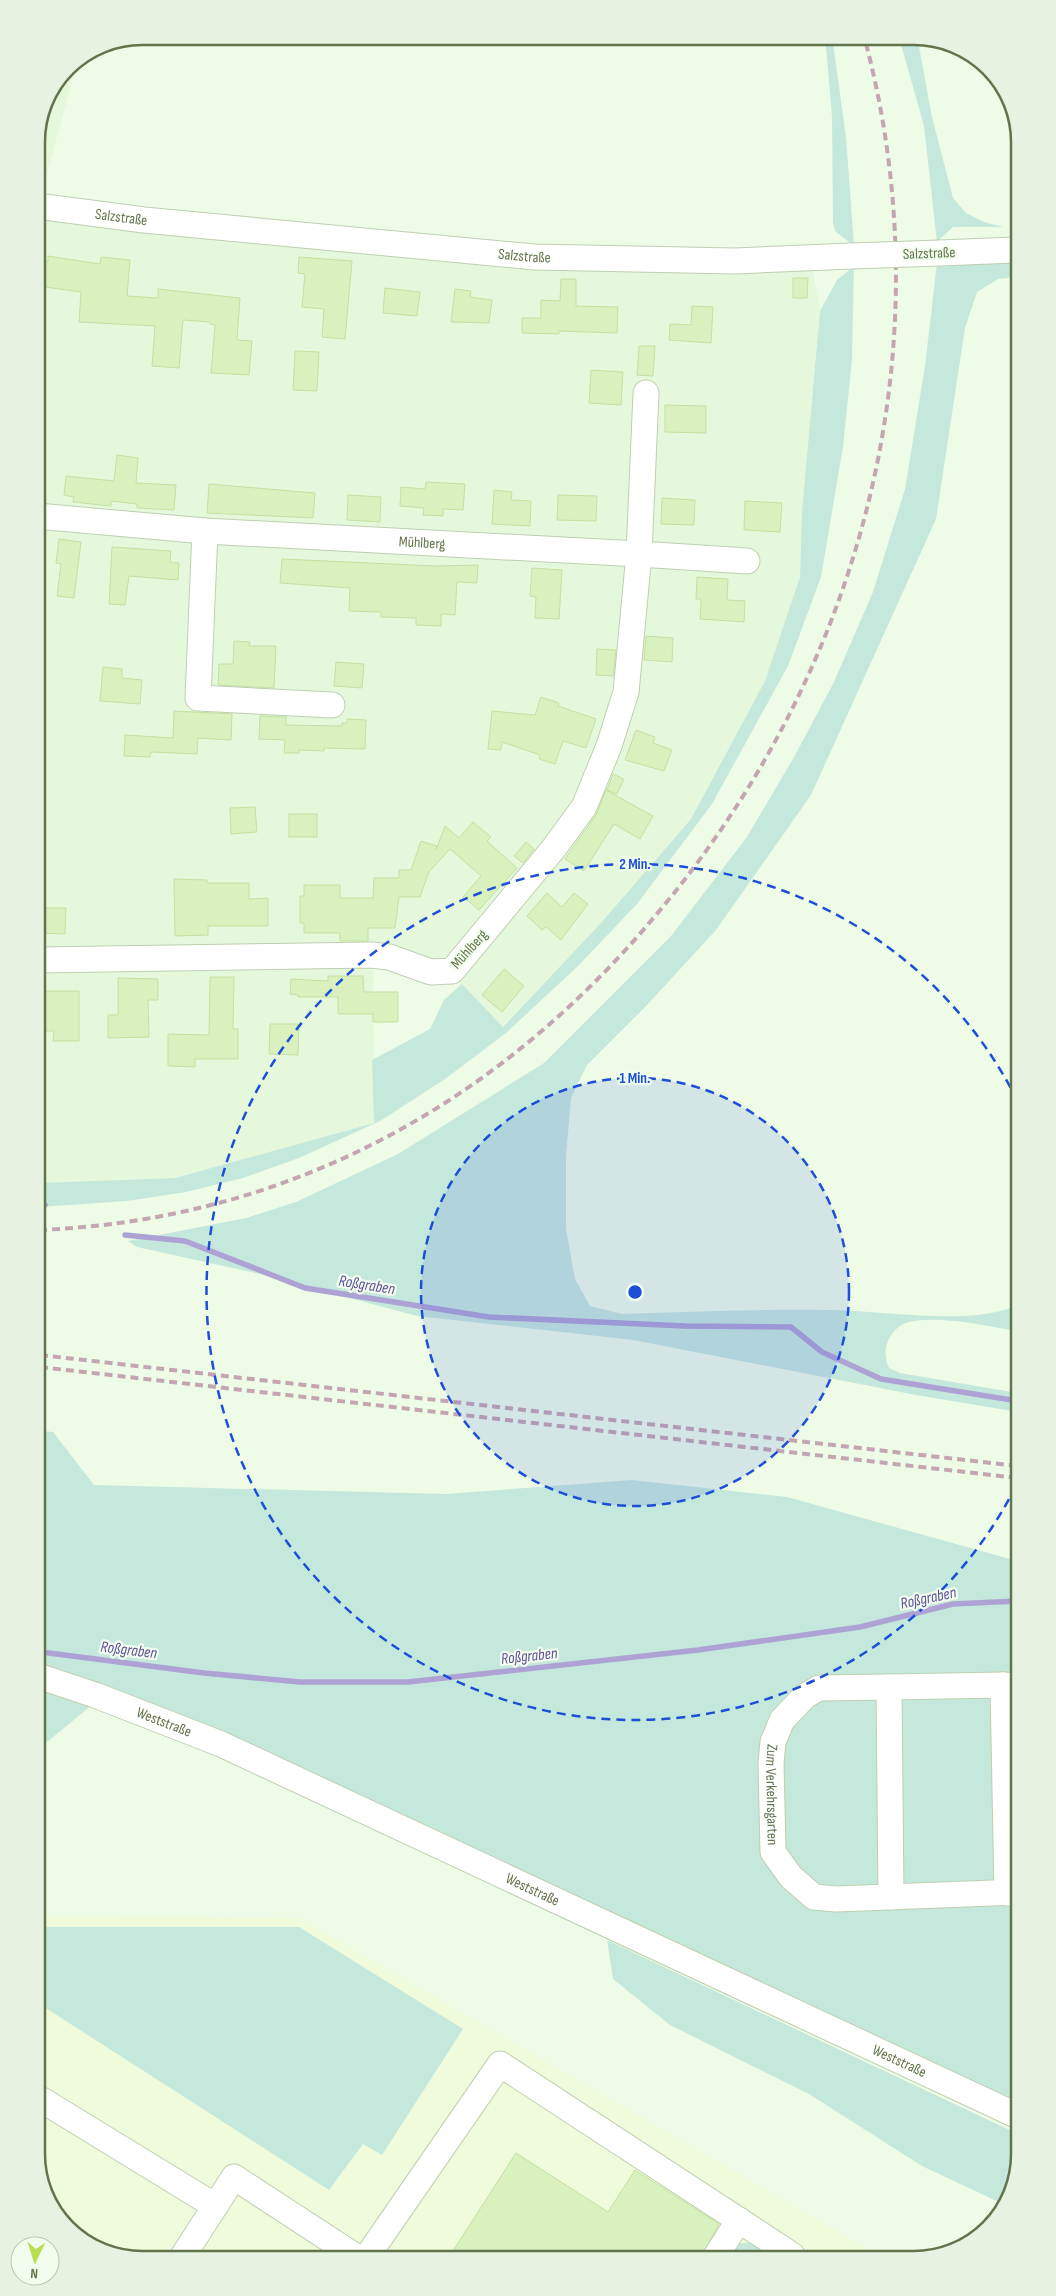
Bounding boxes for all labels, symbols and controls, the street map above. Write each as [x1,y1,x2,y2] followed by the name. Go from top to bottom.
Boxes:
[94,205,148,230] street label: Salzstraße
[902,243,956,264] street label: Salzstraße
[497,245,551,267] street label: Salzstraße
[398,532,446,554] street label: Mühlberg
[619,855,651,874] text: 2 Min.
[447,926,492,973] street label: Mühlberg
[620,1069,650,1088] text: 1 Min.
[337,1272,397,1299] water label: Roßgraben
[626,1283,644,1301] centre of rings
[899,1583,958,1614] water label: Roßgraben
[100,1638,158,1663] water label: Roßgraben
[500,1644,559,1669] water label: Roßgraben
[134,1703,194,1742] street label: Weststraße
[761,1743,782,1846] street label: Zum Verkehrsgarten
[502,1869,563,1911] street label: Weststraße
[869,2040,929,2082] street label: Weststraße
[10,2236,60,2286] north arrow
[30,2265,38,2282] text: N

